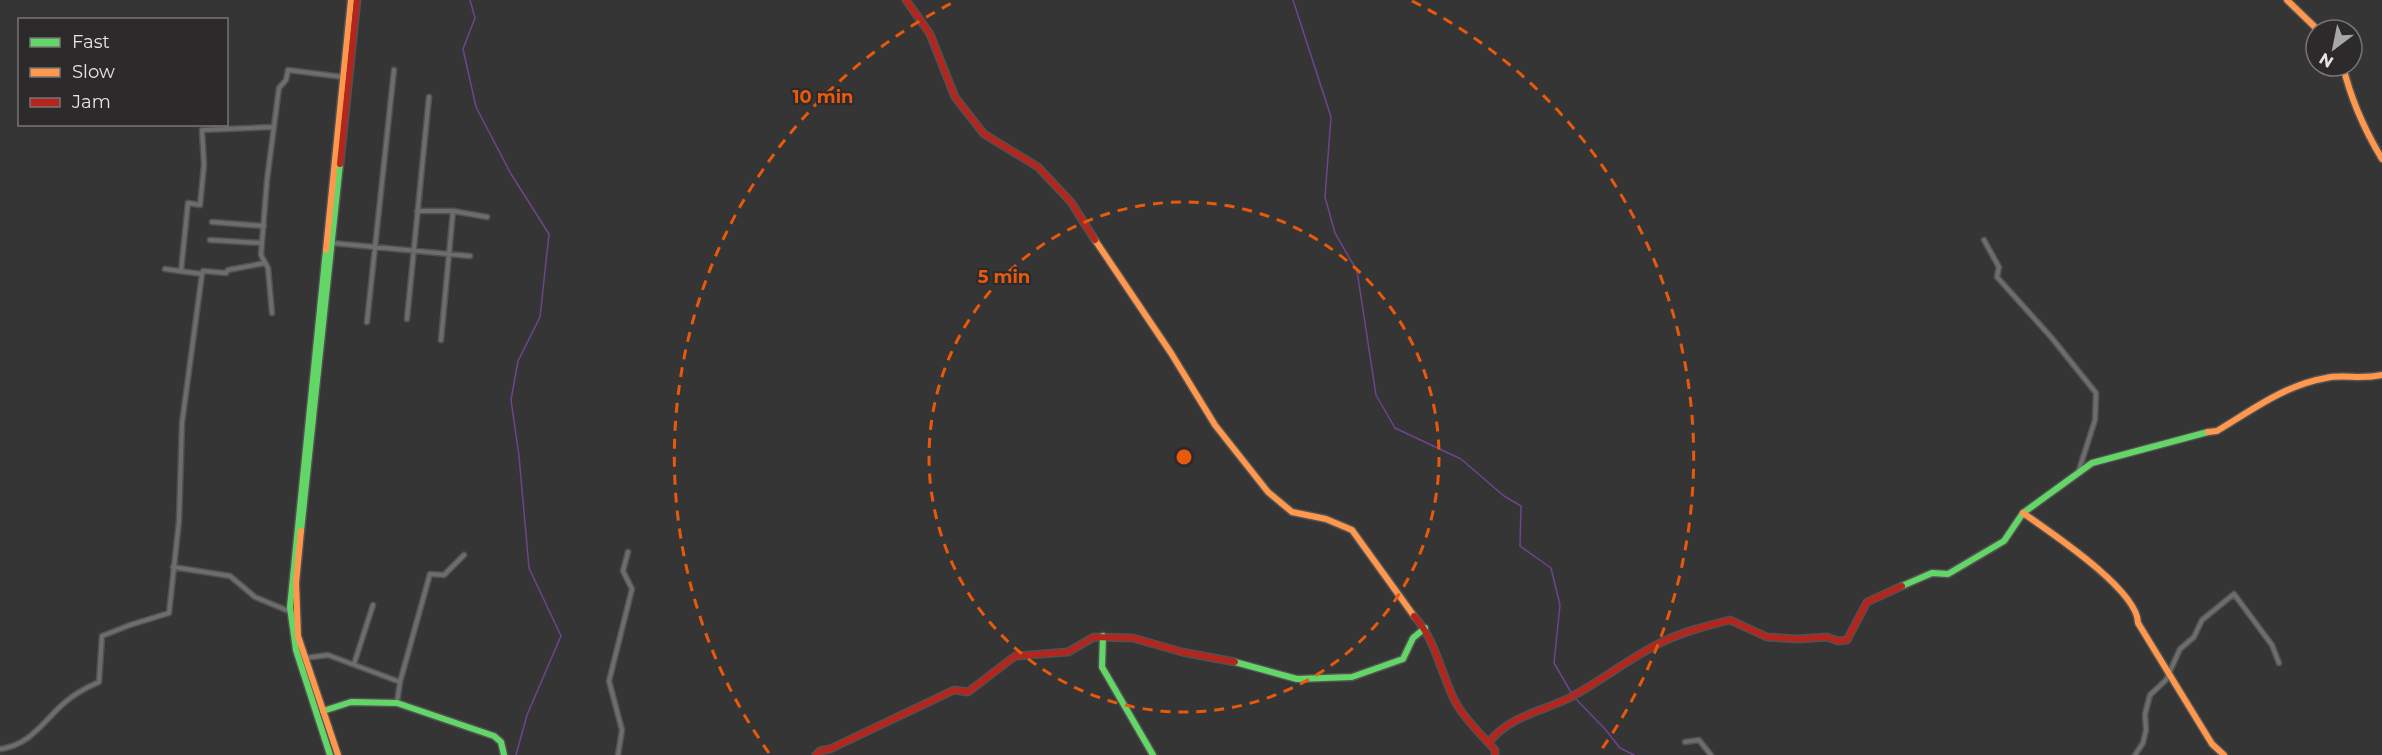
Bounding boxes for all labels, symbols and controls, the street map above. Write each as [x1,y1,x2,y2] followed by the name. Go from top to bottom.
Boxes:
[18,18,228,126] legend
[2304,18,2364,78] north arrow
[72,31,110,53] text: Fast
[2316,49,2337,72] text: N
[72,61,115,83] text: Slow
[792,86,854,108] text: 10 min
[71,91,111,113] text: Jam
[978,266,1030,288] text: 5 min
[1174,447,1194,467] centre of rings

